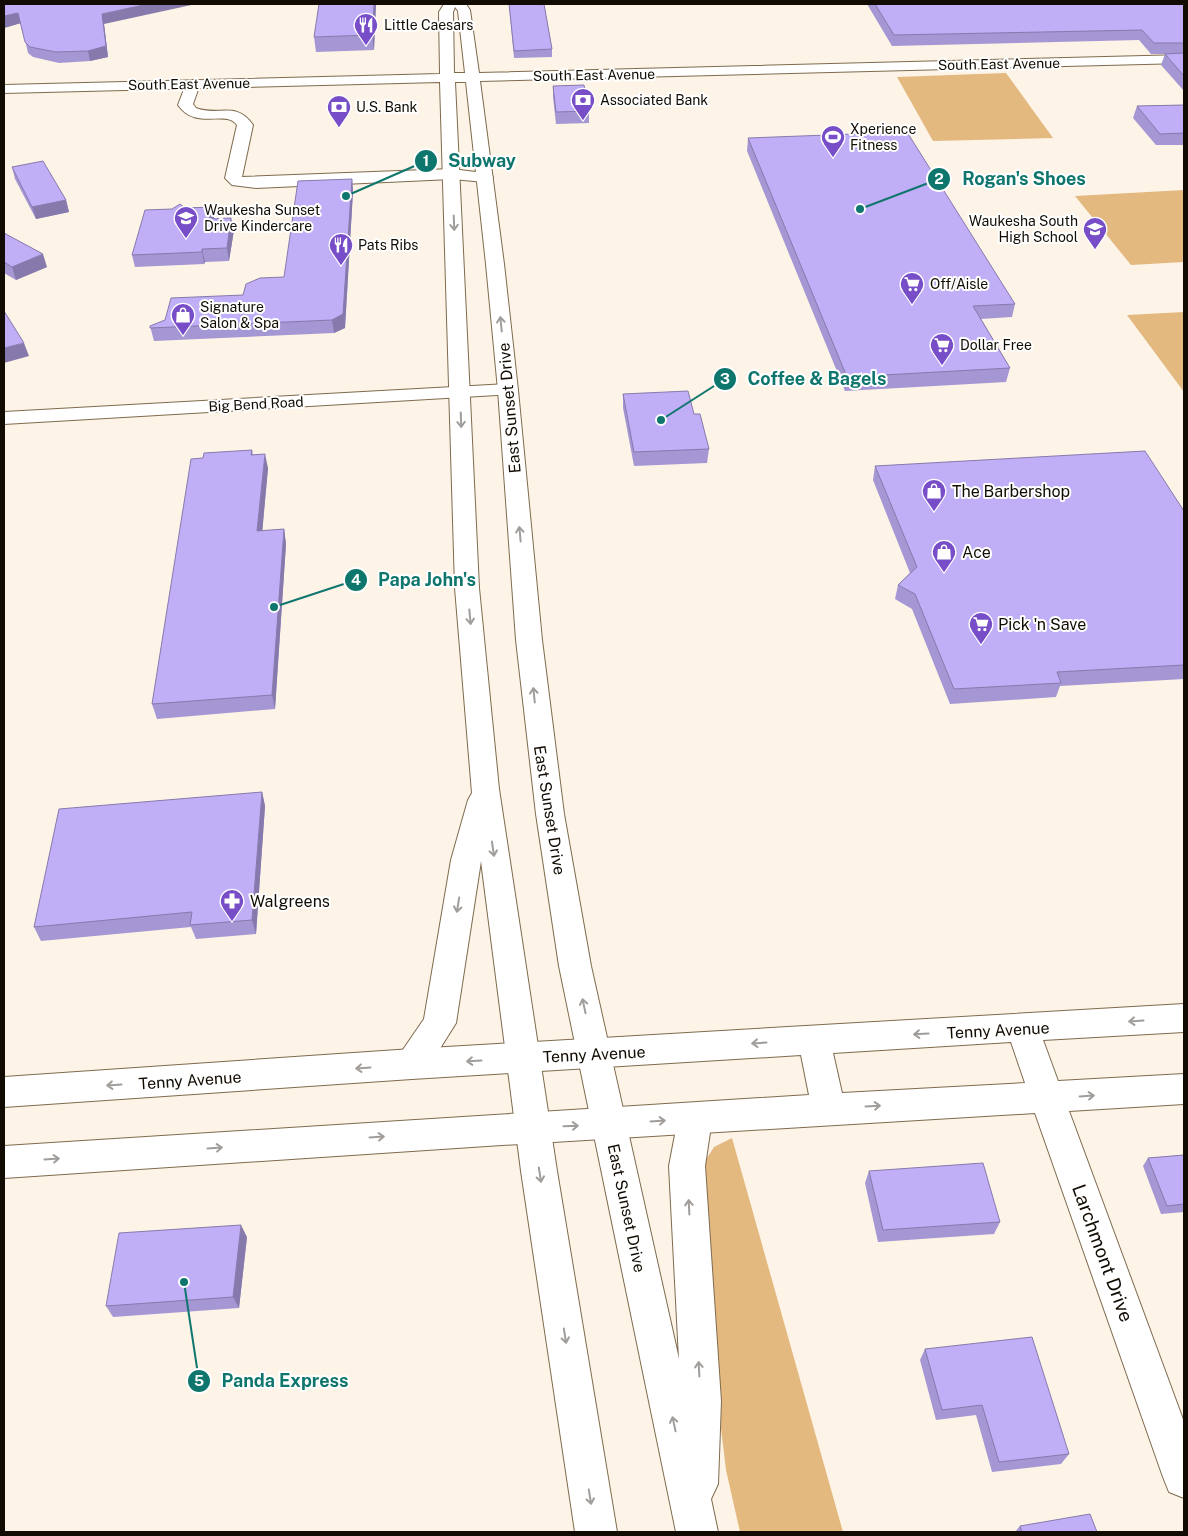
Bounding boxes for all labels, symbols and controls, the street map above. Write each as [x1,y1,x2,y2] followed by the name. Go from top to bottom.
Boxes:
[353,12,379,46] restaurant icon: Little Caesars
[384,17,473,33] place label: Little Caesars
[938,55,1060,73] street label: South East Avenue
[533,66,655,84] street label: South East Avenue
[128,75,250,93] street label: South East Avenue
[570,87,596,121] bank icon: Associated Bank
[600,92,708,108] place label: Associated Bank
[326,94,352,128] bank icon: U.S. Bank
[356,99,418,115] place label: U.S. Bank
[850,121,916,153] place label: Xperience Fitness
[820,124,846,158] sports icon: Xperience Fitness
[413,145,526,178] callout: Subway
[448,150,516,171] text: Subway
[423,152,429,169] text: 1
[927,162,1096,195] callout: Rogan's Shoes
[962,168,1086,189] text: Rogan's Shoes
[934,170,944,187] text: 2
[204,202,320,234] place label: Waukesha Sunset Drive Kindercare
[173,205,199,239] school or university icon: Waukesha Sunset Drive Kindercare
[969,213,1078,245] place label: Waukesha South High School
[449,215,458,231] one-way arrow
[1082,216,1108,250] school or university icon: Waukesha South High School
[328,232,354,266] restaurant icon: Pats Ribs
[358,237,418,253] place label: Pats Ribs
[899,271,925,305] supermarket icon: Off/Aisle
[930,276,988,292] place label: Off/Aisle
[200,299,279,331] place label: Signature Salon & Spa
[170,302,196,336] shop icon: Signature Salon & Spa
[496,317,506,333] one-way arrow
[929,332,955,366] supermarket icon: Dollar Free
[960,337,1032,353] place label: Dollar Free
[494,342,525,474] street label: East Sunset Drive
[712,362,896,395] callout: Coffee & Bagels
[747,368,887,389] text: Coffee & Bagels
[720,370,730,387] text: 3
[208,394,304,414] street label: Big Bend Road
[456,412,465,428] one-way arrow
[921,478,947,512] shop icon: The Barbershop
[952,482,1070,501] place label: The Barbershop
[515,526,524,542] one-way arrow
[931,539,957,573] shop icon: Ace
[962,543,991,562] place label: Ace
[343,563,486,596] callout: Papa John's
[378,569,476,590] text: Papa John's
[351,571,361,588] text: 4
[465,609,474,625] one-way arrow
[968,611,994,645] supermarket icon: Pick 'n Save
[998,615,1086,634] place label: Pick 'n Save
[529,688,539,704] one-way arrow
[530,744,569,876] street label: East Sunset Drive
[488,840,498,856] one-way arrow
[219,888,245,922] pharmacy icon: Walgreens
[250,892,330,911] place label: Walgreens
[453,897,463,913] one-way arrow
[579,999,588,1015] one-way arrow
[1128,1017,1144,1026] one-way arrow
[946,1018,1050,1043] street label: Tenny Avenue
[913,1029,929,1038] one-way arrow
[751,1039,767,1048] one-way arrow
[542,1042,646,1067] street label: Tenny Avenue
[466,1057,482,1066] one-way arrow
[356,1063,372,1073] one-way arrow
[138,1067,242,1094] street label: Tenny Avenue
[106,1080,122,1089] one-way arrow
[1079,1091,1095,1100] one-way arrow
[864,1102,880,1111] one-way arrow
[650,1117,666,1126] one-way arrow
[563,1121,579,1130] one-way arrow
[368,1133,384,1142] one-way arrow
[604,1142,649,1274] street label: East Sunset Drive
[206,1144,222,1153] one-way arrow
[44,1154,60,1164] one-way arrow
[535,1167,545,1183] one-way arrow
[1068,1181,1138,1325] street label: Larchmont Drive
[685,1199,694,1215] one-way arrow
[560,1328,570,1344] one-way arrow
[694,1361,703,1377] one-way arrow
[187,1364,359,1397] callout: Panda Express
[221,1370,349,1391] text: Panda Express
[194,1372,204,1389] text: 5
[669,1416,678,1432] one-way arrow
[586,1488,596,1504] one-way arrow

